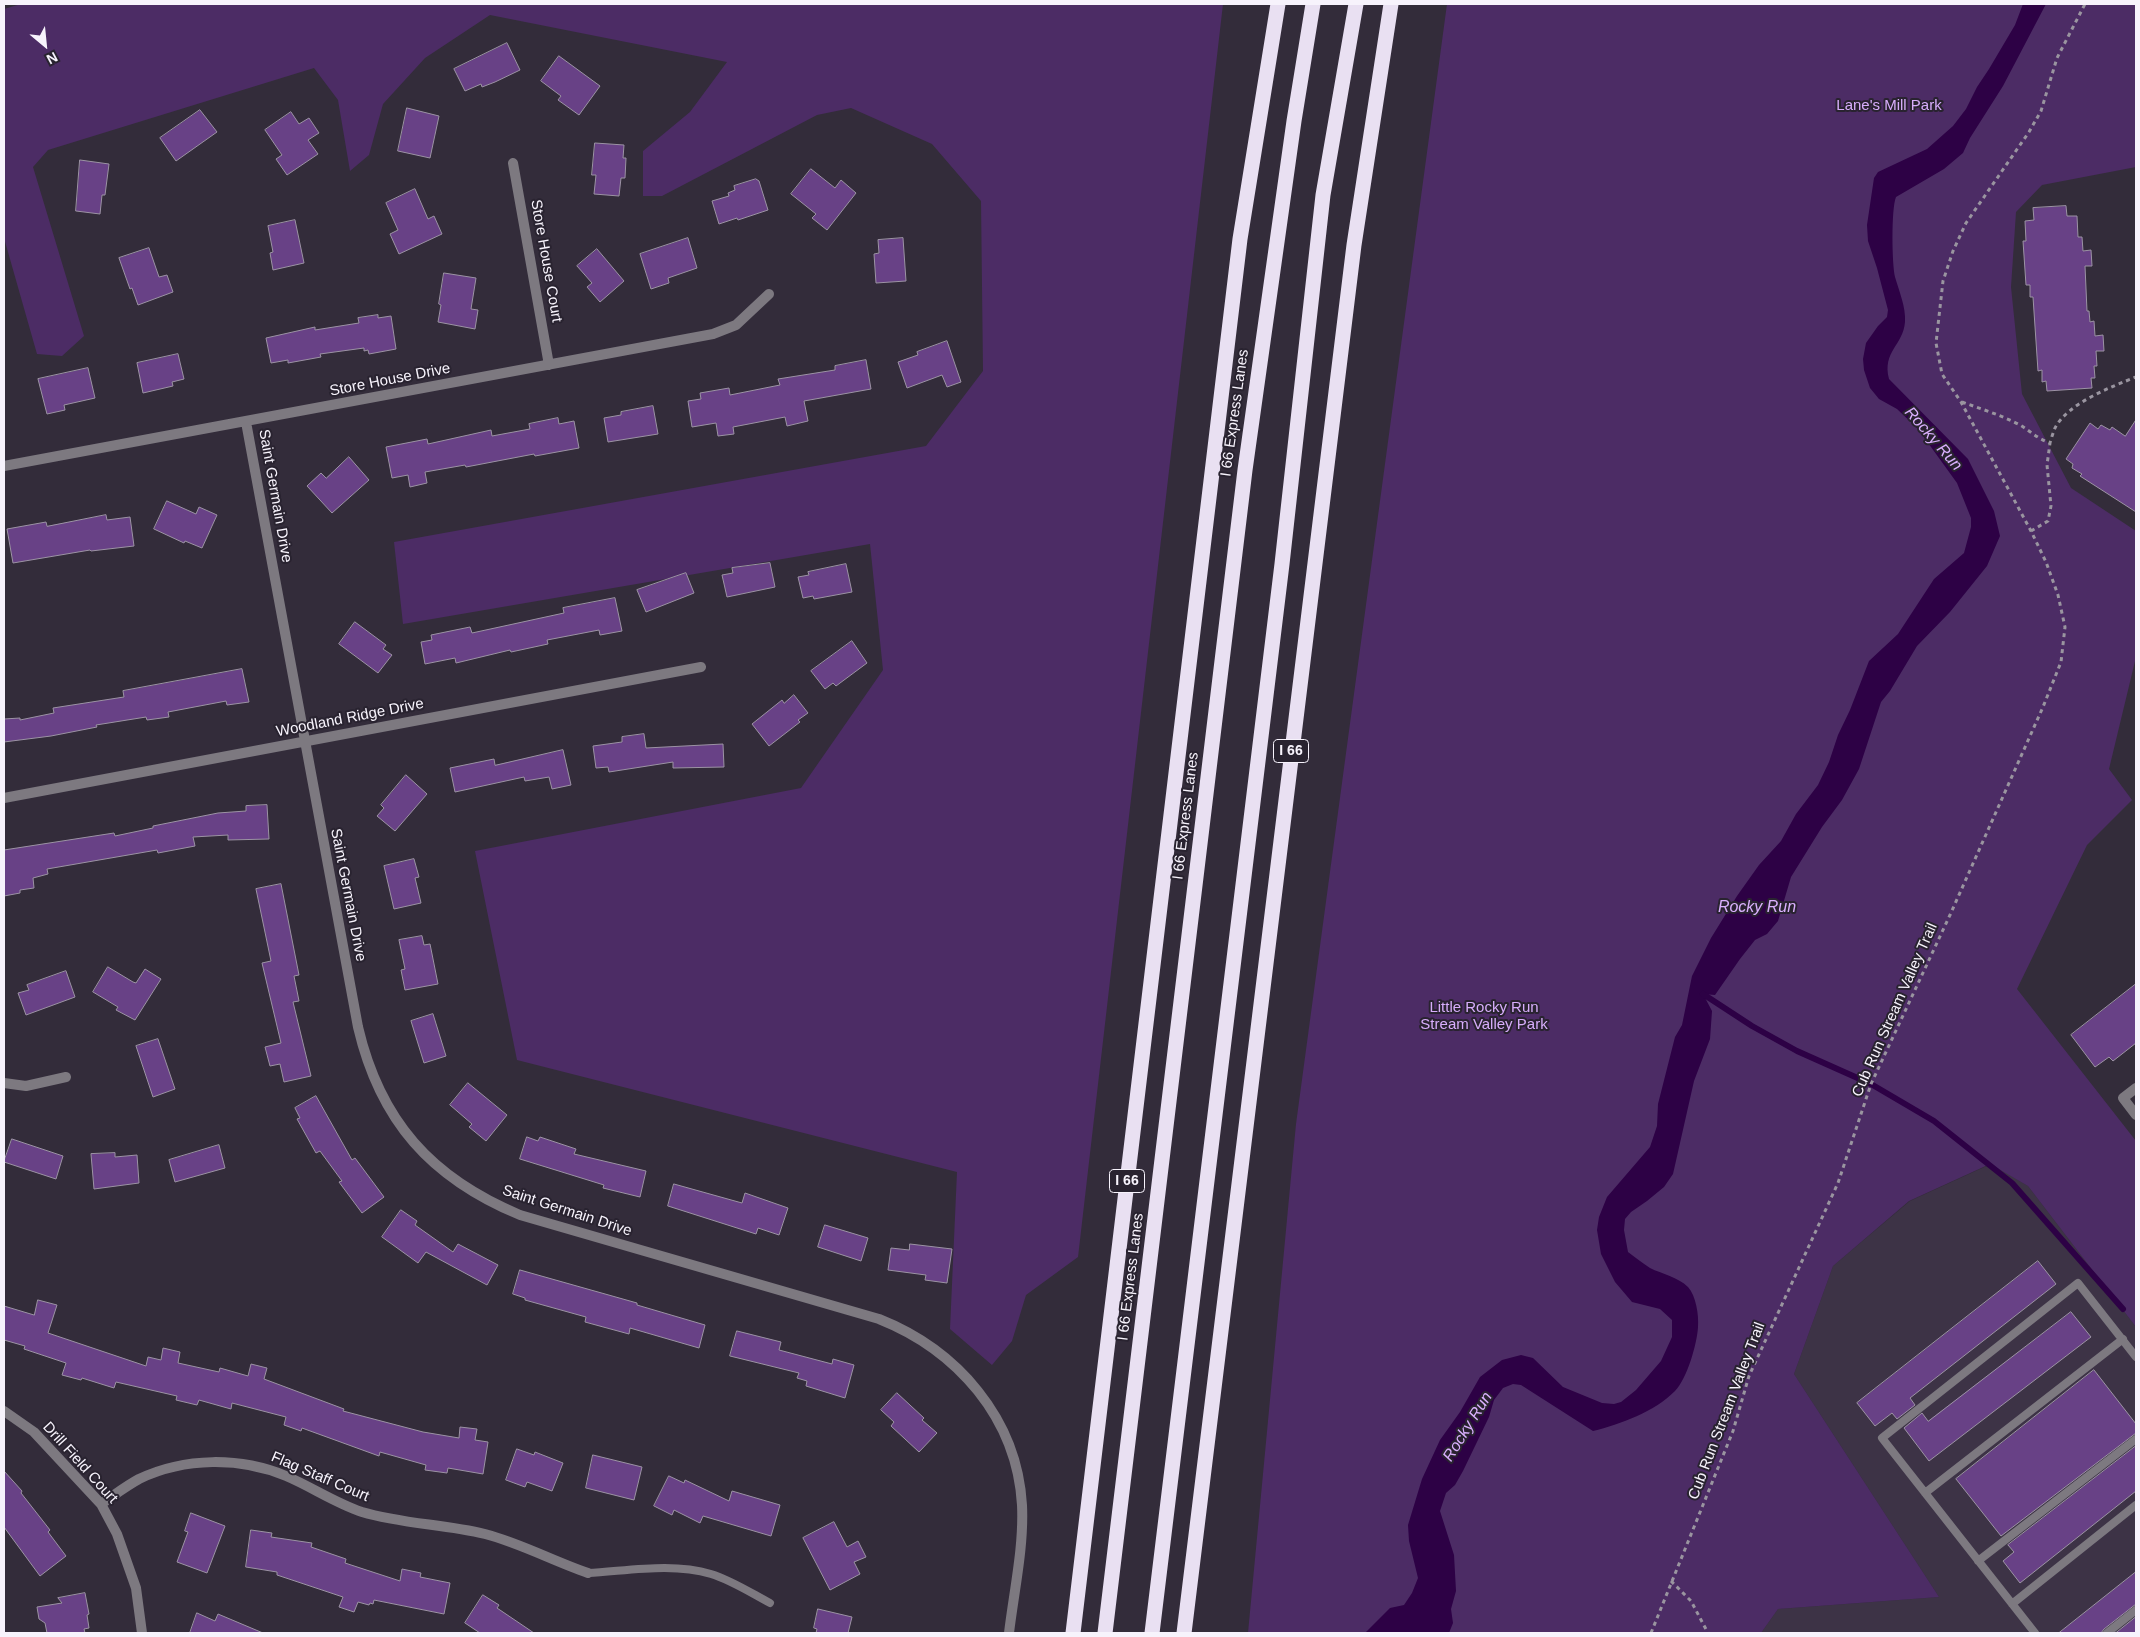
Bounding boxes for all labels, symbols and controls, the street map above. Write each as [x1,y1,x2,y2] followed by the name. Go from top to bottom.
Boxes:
[20,20,70,70] north arrow
[44,49,60,68] text: N
[1836,97,1942,115] park label: Lane's Mill Park
[526,198,566,324] street label: Store House Court
[1217,348,1253,478] street label: I 66 Express Lanes
[328,359,452,401] street label: Store House Drive
[1900,403,1966,475] water label: Rocky Run
[254,428,296,564] street label: Saint Germain Drive
[275,695,425,741] street label: Woodland Ridge Drive
[1274,739,1308,762] road number: I 66
[1169,751,1203,881] street label: I 66 Express Lanes
[326,827,370,963] street label: Saint Germain Drive
[1718,898,1796,918] water label: Rocky Run
[1848,920,1942,1100] street label: Cub Run Stream Valley Trail
[1420,999,1548,1034] park label: Little Rocky Run Stream Valley Park
[1110,1170,1144,1192] road number: I 66
[500,1182,634,1240] street label: Saint Germain Drive
[1114,1212,1148,1342] street label: I 66 Express Lanes
[1685,1320,1769,1502] street label: Cub Run Stream Valley Trail
[1439,1389,1497,1465] water label: Rocky Run
[39,1419,121,1507] street label: Drill Field Court
[268,1448,372,1506] street label: Flag Staff Court

